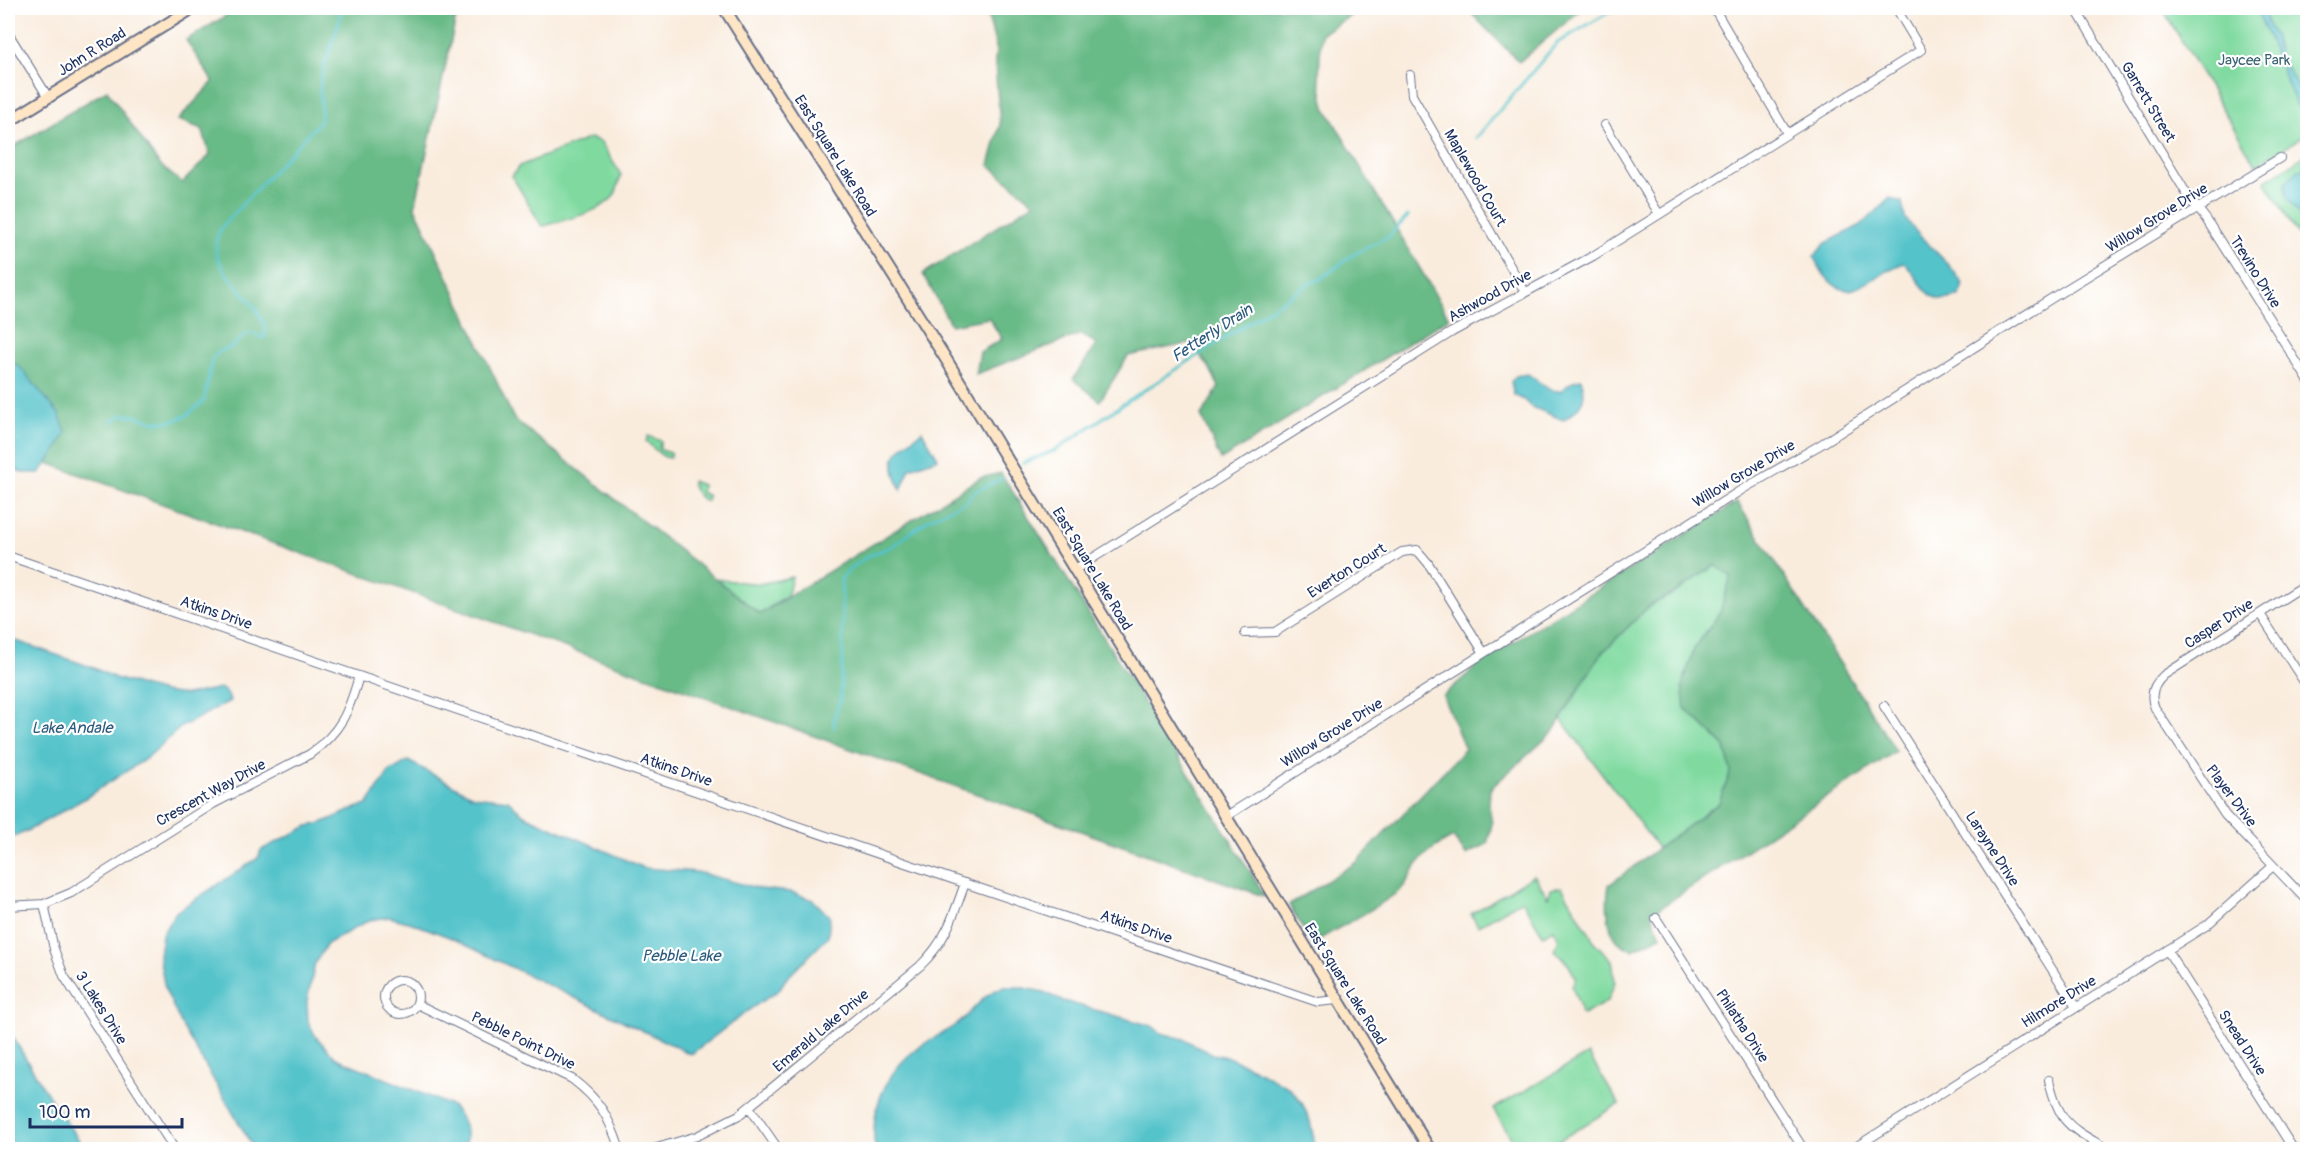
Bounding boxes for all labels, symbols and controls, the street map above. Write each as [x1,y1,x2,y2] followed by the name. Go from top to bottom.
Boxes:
[54,24,130,80] street label: John R Road
[2218,51,2291,70] park label: Jaycee Park
[2116,58,2180,147] street label: Garrett Street
[790,92,880,220] street label: East Square Lake Road
[1440,126,1511,231] street label: Maplewood Court
[2103,179,2212,257] street label: Willow Grove Drive
[2225,232,2285,312] street label: Trevino Drive
[1445,265,1536,327] street label: Ashwood Drive
[1168,299,1257,367] water label: Fetterly Drain
[1689,436,1799,512] street label: Willow Grove Drive
[1048,504,1136,634] street label: East Square Lake Road
[1304,539,1391,603] street label: Everton Court
[178,592,255,634] street label: Atkins Drive
[2181,594,2257,653] street label: Casper Drive
[1278,694,1387,772] street label: Willow Grove Drive
[32,718,115,738] water label: Lake Andale
[638,749,715,791] street label: Atkins Drive
[153,755,270,831] street label: Crescent Way Drive
[2201,761,2261,831] street label: Player Drive
[1961,808,2024,890] street label: Larayne Drive
[1098,906,1175,948] street label: Atkins Drive
[1300,920,1390,1048] street label: East Square Lake Road
[642,946,722,966] water label: Pebble Lake
[71,968,131,1049] street label: 3 Lakes Drive
[2018,971,2101,1033] street label: Hilmore Drive
[769,985,873,1077] street label: Emerald Lake Drive
[1711,986,1773,1067] street label: Philatha Drive
[2214,1007,2271,1080] street label: Snead Drive
[468,1008,579,1075] street label: Pebble Point Drive
[30,1091,182,1129] scale bar
[39,1101,91,1124] text: 100 m

